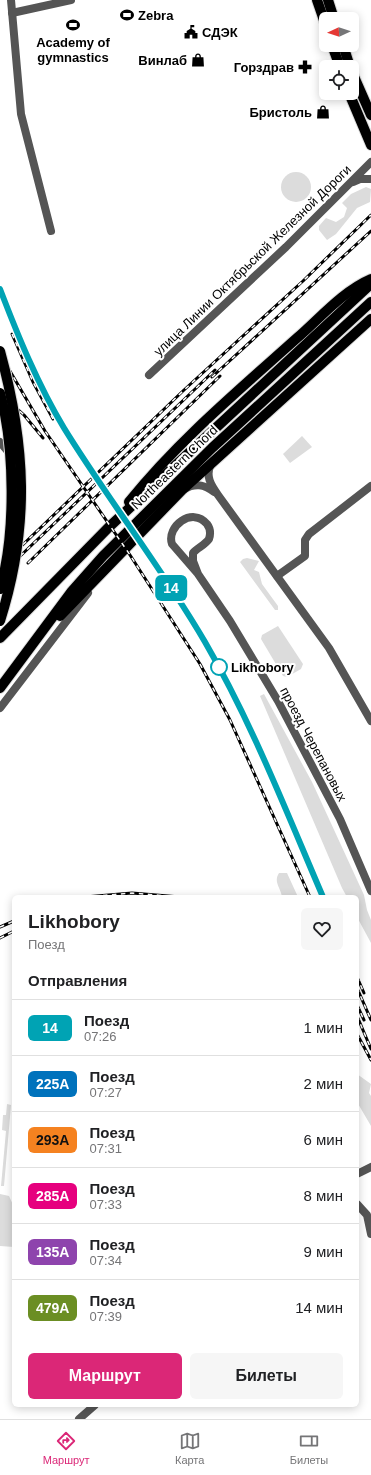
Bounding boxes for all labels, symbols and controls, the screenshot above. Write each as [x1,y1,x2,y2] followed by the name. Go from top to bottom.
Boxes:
[119,7,135,23] sports icon: Zebra
[138,8,174,23] place label: Zebra
[319,12,359,52] north arrow
[319,12,359,100] map controls
[65,17,81,33] sports icon: Academy of gymnastics
[183,24,199,40] public building icon: СДЭК
[202,25,238,40] place label: СДЭК
[36,35,111,65] place label: Academy of gymnastics
[190,52,206,68] shop icon: Винлаб
[138,53,187,68] place label: Винлаб
[297,59,313,75] pharmacy icon: Горздрав
[234,60,294,75] place label: Горздрав
[319,60,359,100] button: locate
[315,104,331,120] shop icon: Бристоль
[249,105,312,120] place label: Бристоль
[151,162,354,359] street label: улица Линии Октябрьской Железной Дороги
[128,422,221,512] street label: Northeastern Chord
[153,575,189,601] line badge: 14
[163,580,179,596] text: 14
[210,658,228,676] marker: Likhobory
[231,660,295,675] place label: Likhobory
[277,685,350,804] street label: проезд Черепановых
[301,908,343,950] button: heart
[28,911,120,932] text: Likhobory
[28,937,65,952] text: Поезд
[28,972,127,989] text: Отправления
[84,1012,129,1029] text: Поезд
[304,1019,343,1036] text: 1 мин
[42,1020,58,1036] text: 14
[84,1029,117,1044] text: 07:26
[89,1068,135,1085] text: Поезд
[304,1075,343,1092] text: 2 мин
[36,1076,69,1092] text: 225А
[89,1085,122,1100] text: 07:27
[89,1124,135,1141] text: Поезд
[304,1131,343,1148] text: 6 мин
[36,1132,69,1148] text: 293А
[89,1141,122,1156] text: 07:31
[89,1180,135,1197] text: Поезд
[304,1187,343,1204] text: 8 мин
[36,1188,69,1204] text: 285А
[89,1197,122,1212] text: 07:33
[89,1236,135,1253] text: Поезд
[304,1243,343,1260] text: 9 мин
[36,1244,69,1260] text: 135А
[89,1253,122,1268] text: 07:34
[89,1292,135,1309] text: Поезд
[295,1299,343,1316] text: 14 мин
[36,1300,69,1316] text: 479А
[89,1309,122,1324] text: 07:39
[28,1353,182,1399] button: Маршрут
[190,1353,343,1399] button: Билеты
[43,1430,90,1466] tab: Маршрут
[175,1430,204,1466] tab: Карта
[290,1430,328,1466] tab: Билеты

